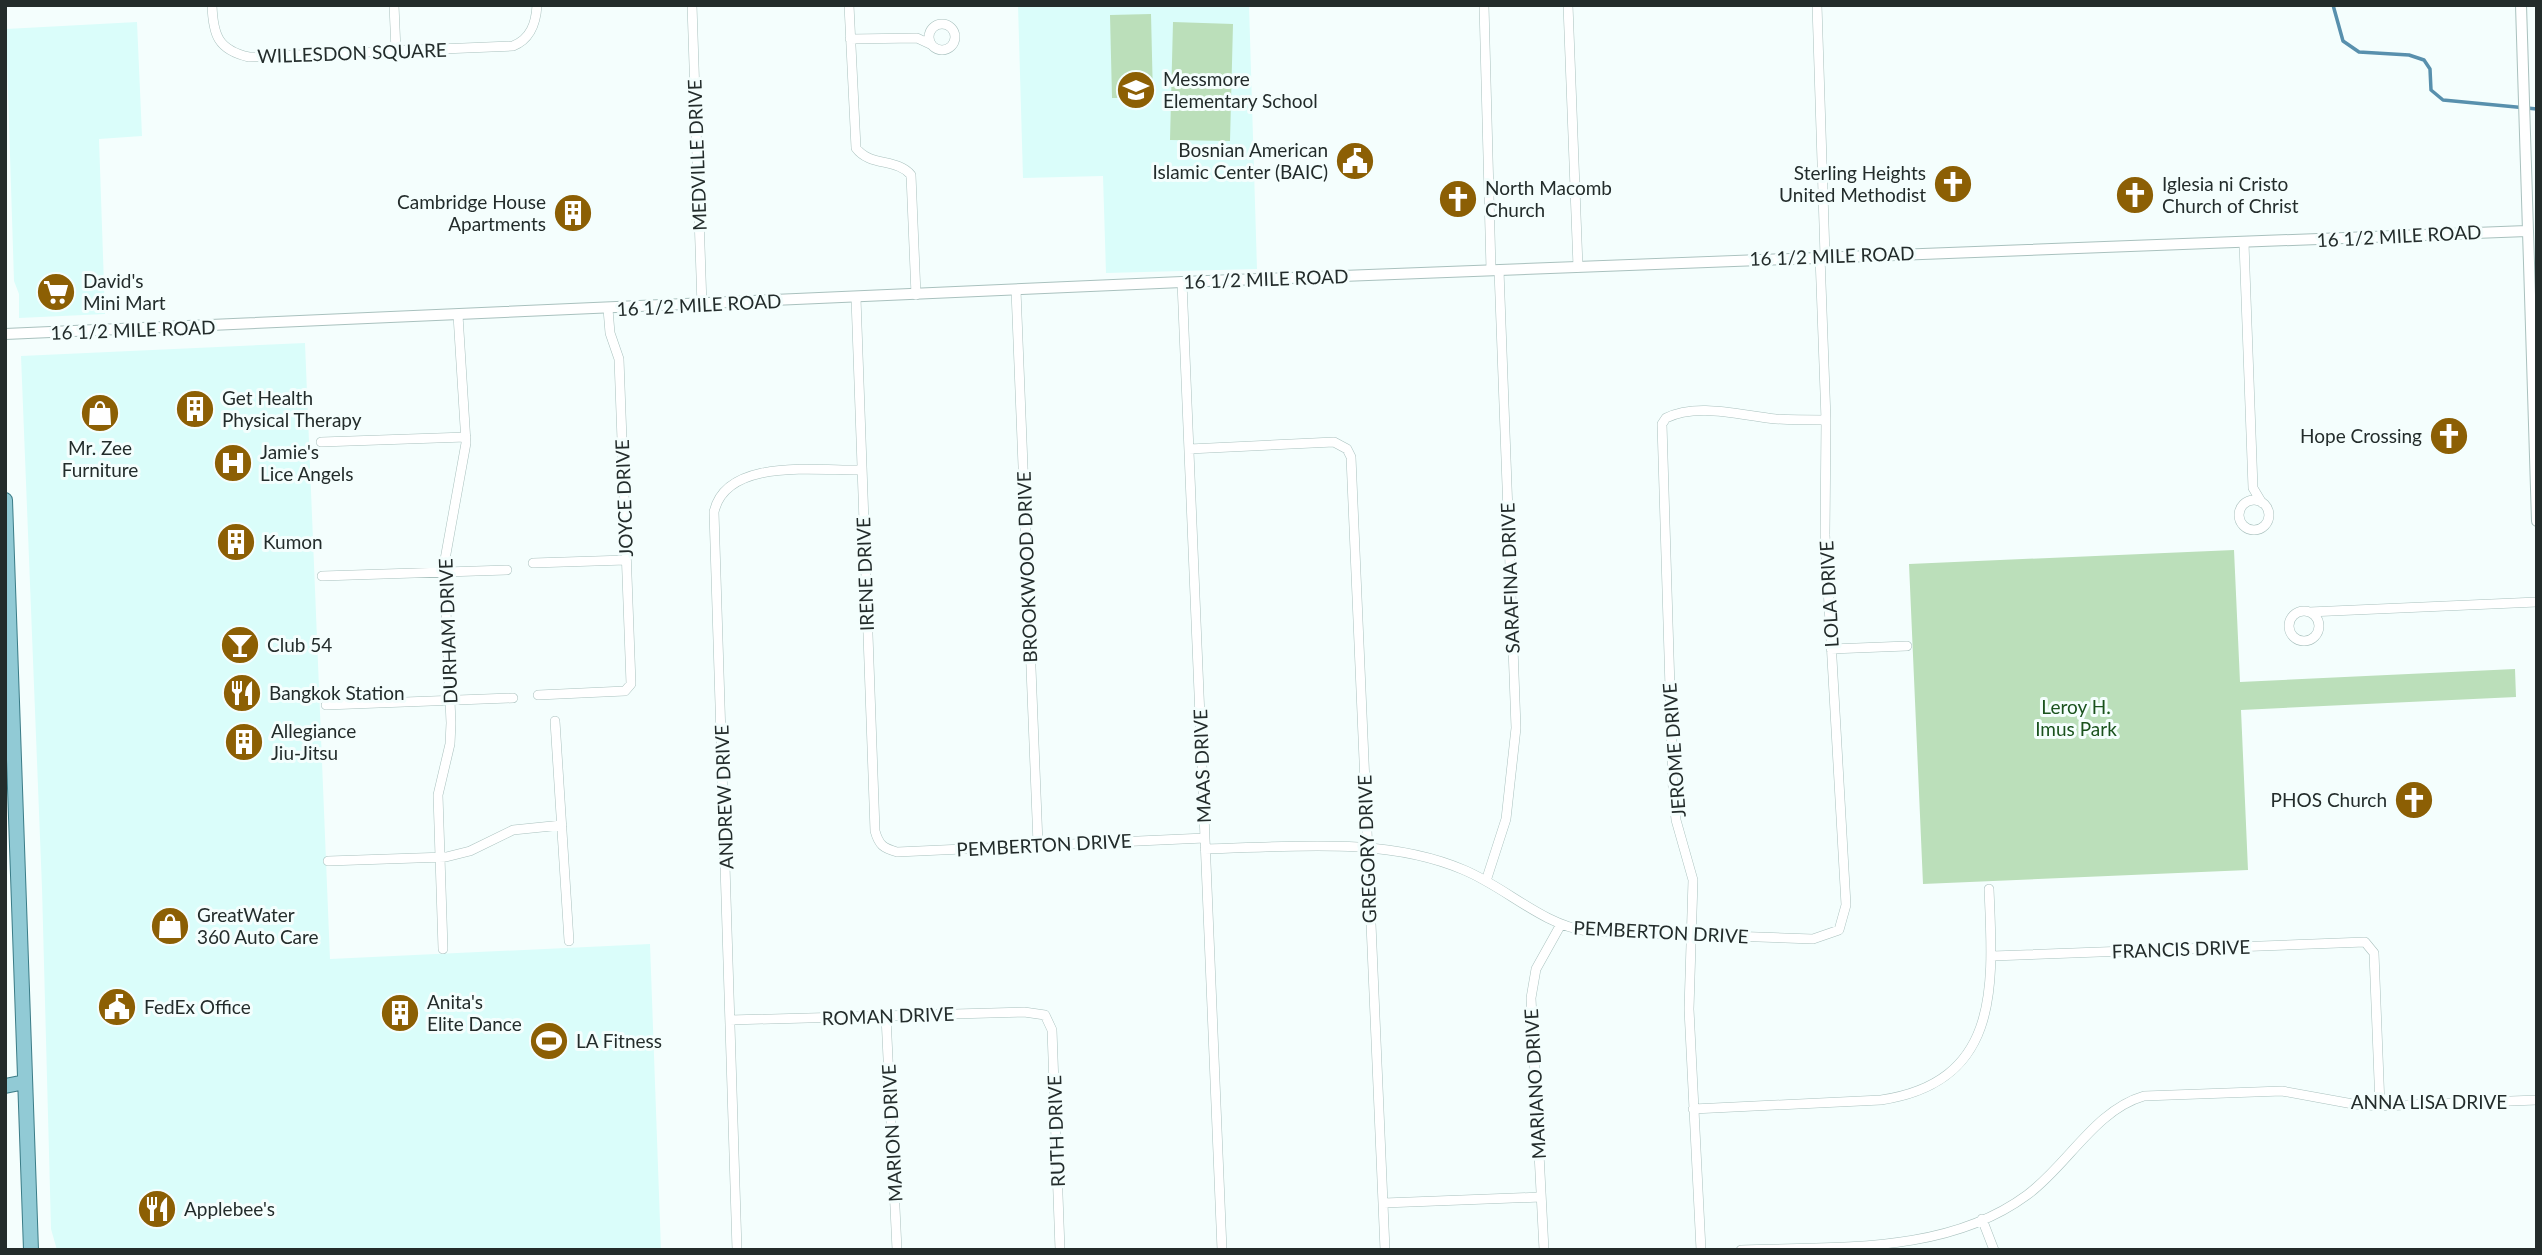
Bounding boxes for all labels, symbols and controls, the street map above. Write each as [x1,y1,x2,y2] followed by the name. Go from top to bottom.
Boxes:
[257,38,447,67] street label: WILLESDON SQUARE
[1163,67,1318,112] place label: Messmore Elementary School
[1115,69,1157,111] school or university icon: Messmore Elementary School
[682,79,711,231] street label: MEDVILLE DRIVE
[1152,138,1328,183] place label: Bosnian American Islamic Center (BAIC)
[1334,140,1376,182] public building icon: Bosnian American Islamic Center (BAIC)
[1779,161,1926,206] place label: Sterling Heights United Methodist
[1932,163,1974,205] church icon: Sterling Heights United Methodist
[2162,172,2299,217] place label: Iglesia ni Cristo Church of Christ
[2114,174,2156,216] church icon: Iglesia ni Cristo Church of Christ
[1485,176,1612,221] place label: North Macomb Church
[1437,178,1479,220] church icon: North Macomb Church
[397,190,546,235] place label: Cambridge House Apartments
[552,192,594,234] building icon: Cambridge House Apartments
[2316,220,2482,251] street label: 16 1/2 MILE ROAD
[1749,241,1915,270] street label: 16 1/2 MILE ROAD
[1183,264,1349,293] street label: 16 1/2 MILE ROAD
[83,269,166,314] place label: David's Mini Mart
[35,271,77,313] supermarket icon: David's Mini Mart
[616,289,782,320] street label: 16 1/2 MILE ROAD
[50,315,216,344] street label: 16 1/2 MILE ROAD
[222,386,362,431] place label: Get Health Physical Therapy
[174,388,216,430] building icon: Get Health Physical Therapy
[79,392,121,434] shop icon: Mr. Zee Furniture
[2428,415,2470,457] church icon: Hope Crossing
[2300,424,2422,447] place label: Hope Crossing
[62,436,138,481] place label: Mr. Zee Furniture
[610,439,637,557] street label: JOYCE DRIVE
[260,440,353,485] place label: Jamie's Lice Angels
[212,442,254,484] hospital icon: Jamie's Lice Angels
[1012,471,1041,663] street label: BROOKWOOD DRIVE
[1495,502,1524,654] street label: SARAFINA DRIVE
[851,517,878,631] street label: IRENE DRIVE
[215,521,257,563] building icon: Kumon
[263,530,323,553] place label: Kumon
[1814,540,1843,648] street label: LOLA DRIVE
[433,558,462,704] street label: DURHAM DRIVE
[219,624,261,666] bar icon: Club 54
[267,633,332,656] place label: Club 54
[221,672,263,714] restaurant icon: Bangkok Station
[269,681,405,704] place label: Bangkok Station
[1657,682,1690,818] street label: JEROME DRIVE
[2035,695,2117,740] park label: Leroy H. Imus Park
[1188,709,1215,823] street label: MAAS DRIVE
[271,719,356,764] place label: Allegiance Jiu-Jitsu
[223,721,265,763] building icon: Allegiance Jiu-Jitsu
[709,724,738,870] street label: ANDREW DRIVE
[1352,774,1381,924] street label: GREGORY DRIVE
[2393,779,2435,821] church icon: PHOS Church
[2271,788,2387,811] place label: PHOS Church
[956,828,1132,861] street label: PEMBERTON DRIVE
[197,903,319,948] place label: GreatWater 360 Auto Care
[149,905,191,947] shop icon: GreatWater 360 Auto Care
[1573,915,1749,948] street label: PEMBERTON DRIVE
[2111,935,2251,962] street label: FRANCIS DRIVE
[96,986,138,1028] public building icon: FedEx Office
[427,990,522,1035] place label: Anita's Elite Dance
[379,992,421,1034] building icon: Anita's Elite Dance
[144,995,251,1018] place label: FedEx Office
[821,1002,955,1029] street label: ROMAN DRIVE
[1519,1008,1550,1160] street label: MARIANO DRIVE
[528,1020,570,1062] sports icon: LA Fitness
[576,1029,662,1052] place label: LA Fitness
[876,1064,907,1202] street label: MARION DRIVE
[1042,1075,1069,1187] street label: RUTH DRIVE
[2351,1090,2507,1113] street label: ANNA LISA DRIVE
[136,1188,178,1230] restaurant icon: Applebee's
[184,1197,275,1220] place label: Applebee's

